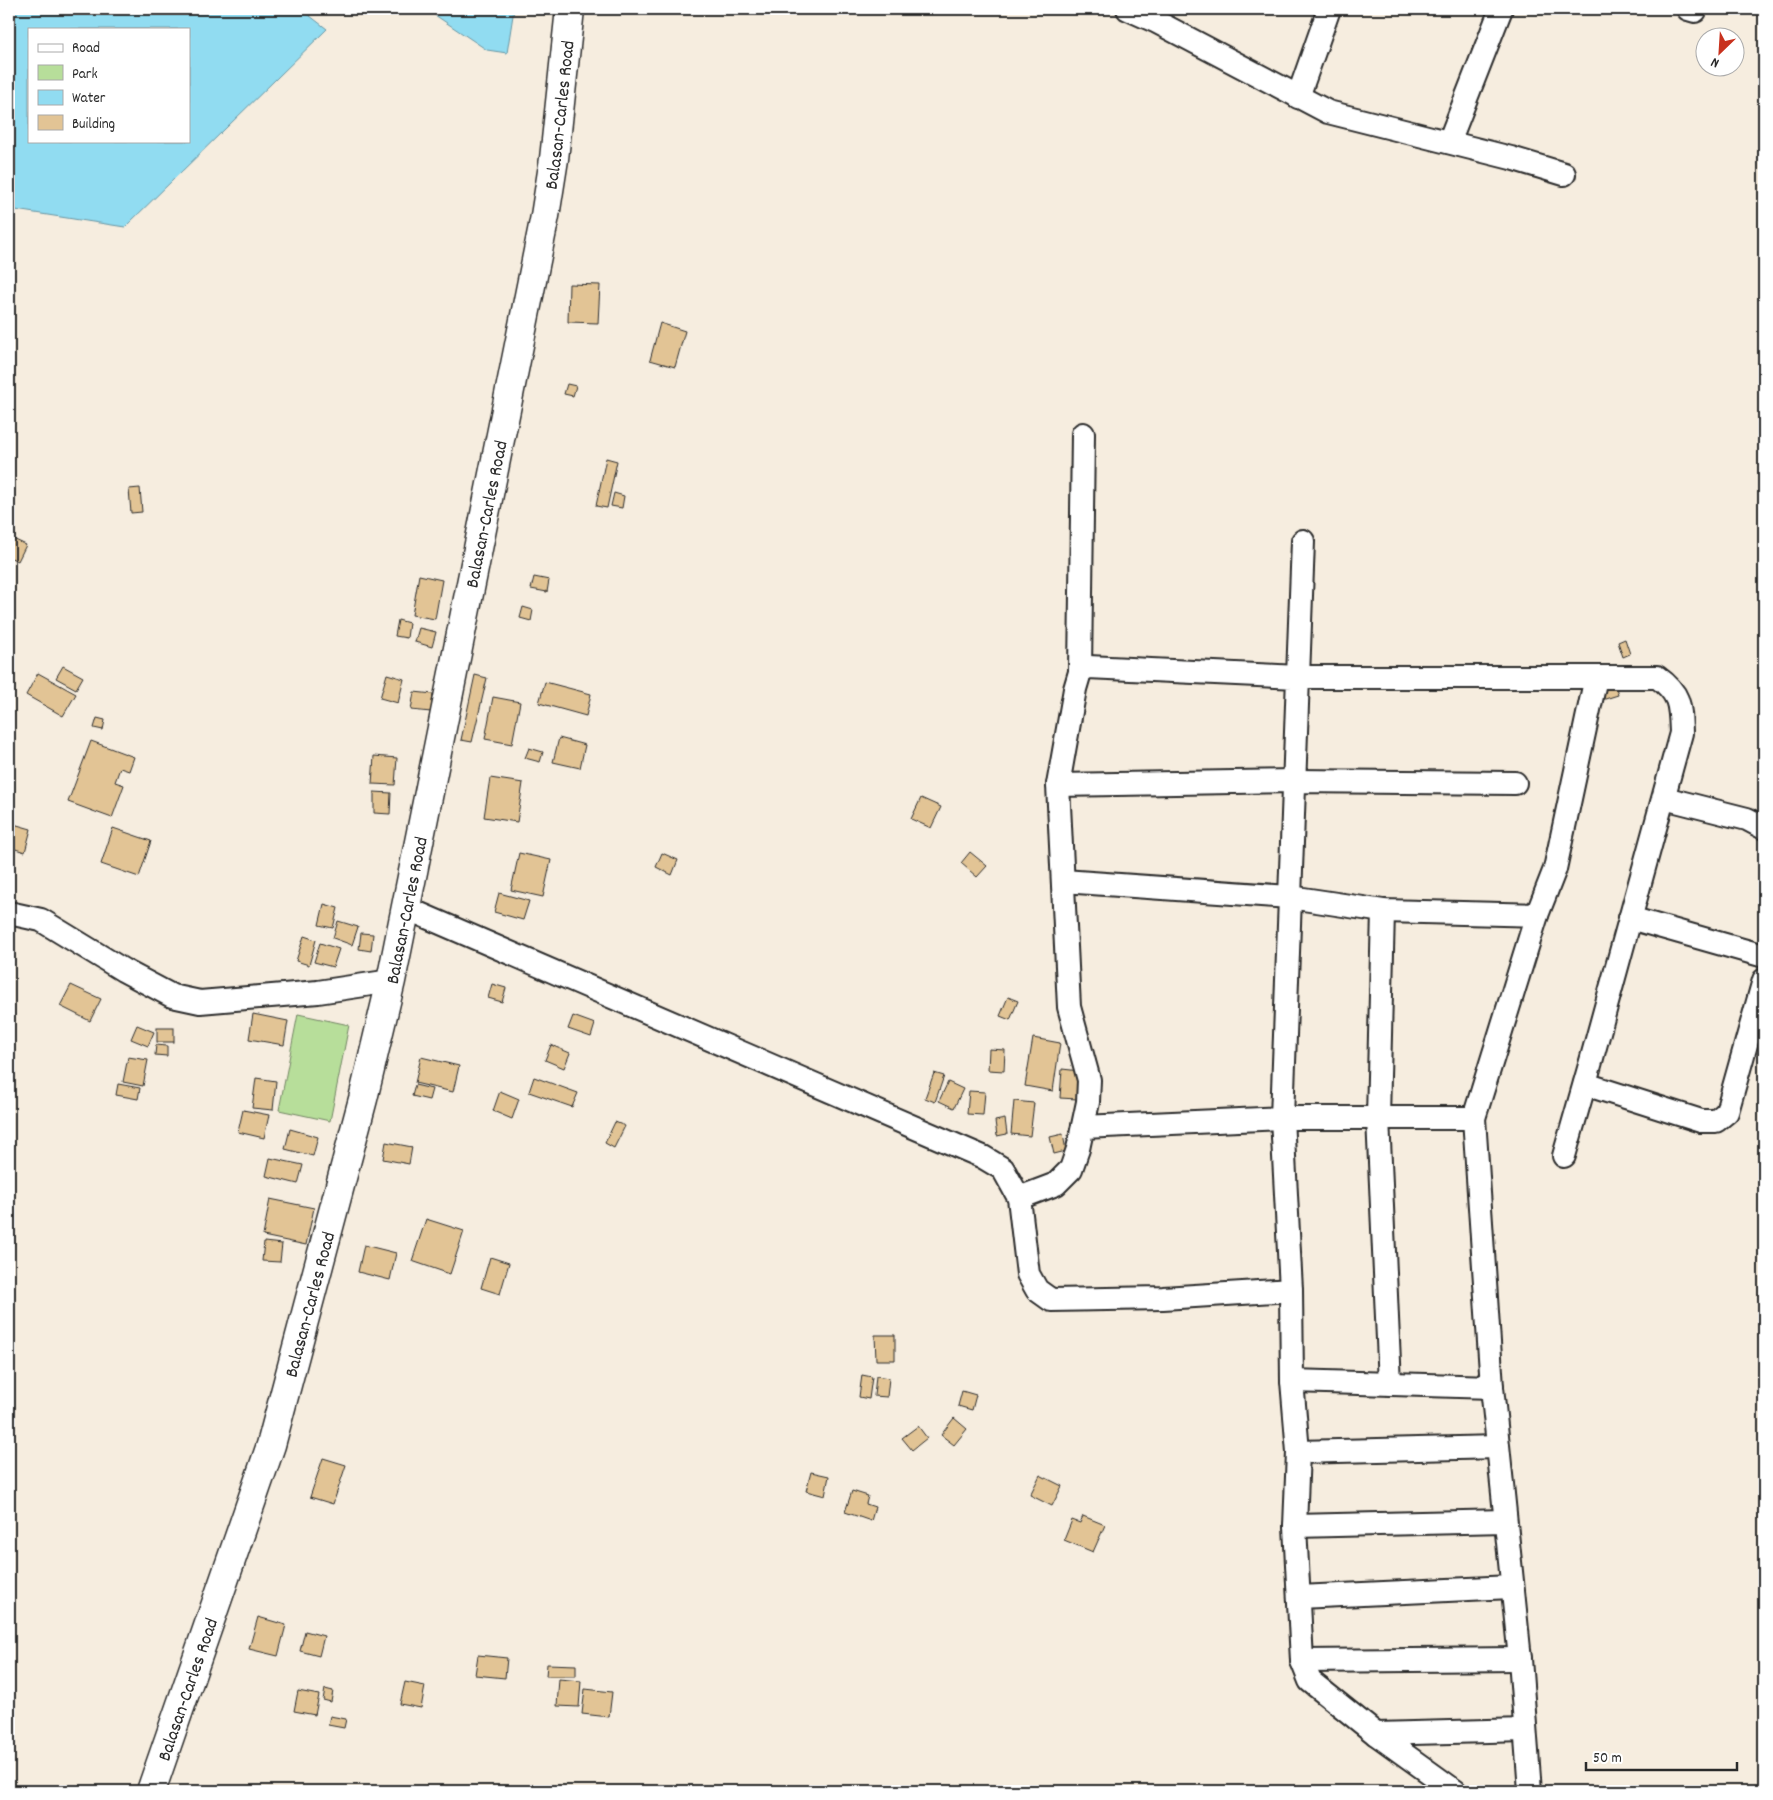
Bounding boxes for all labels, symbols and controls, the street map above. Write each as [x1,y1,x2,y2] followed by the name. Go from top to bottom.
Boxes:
[28,28,190,142] legend
[1696,28,1746,78] north arrow
[72,38,100,60] text: Road
[539,39,584,192] street label: Balasan-Carles Road
[1708,51,1723,72] text: N
[72,64,98,86] text: Park
[72,88,106,110] text: Water
[72,114,115,136] text: Building
[460,438,516,591] street label: Balasan-Carles Road
[381,835,437,987] street label: Balasan-Carles Road
[280,1229,344,1381] street label: Balasan-Carles Road
[152,1615,227,1765] street label: Balasan-Carles Road
[1586,1740,1737,1772] scale bar
[1593,1748,1622,1770] text: 50 m

